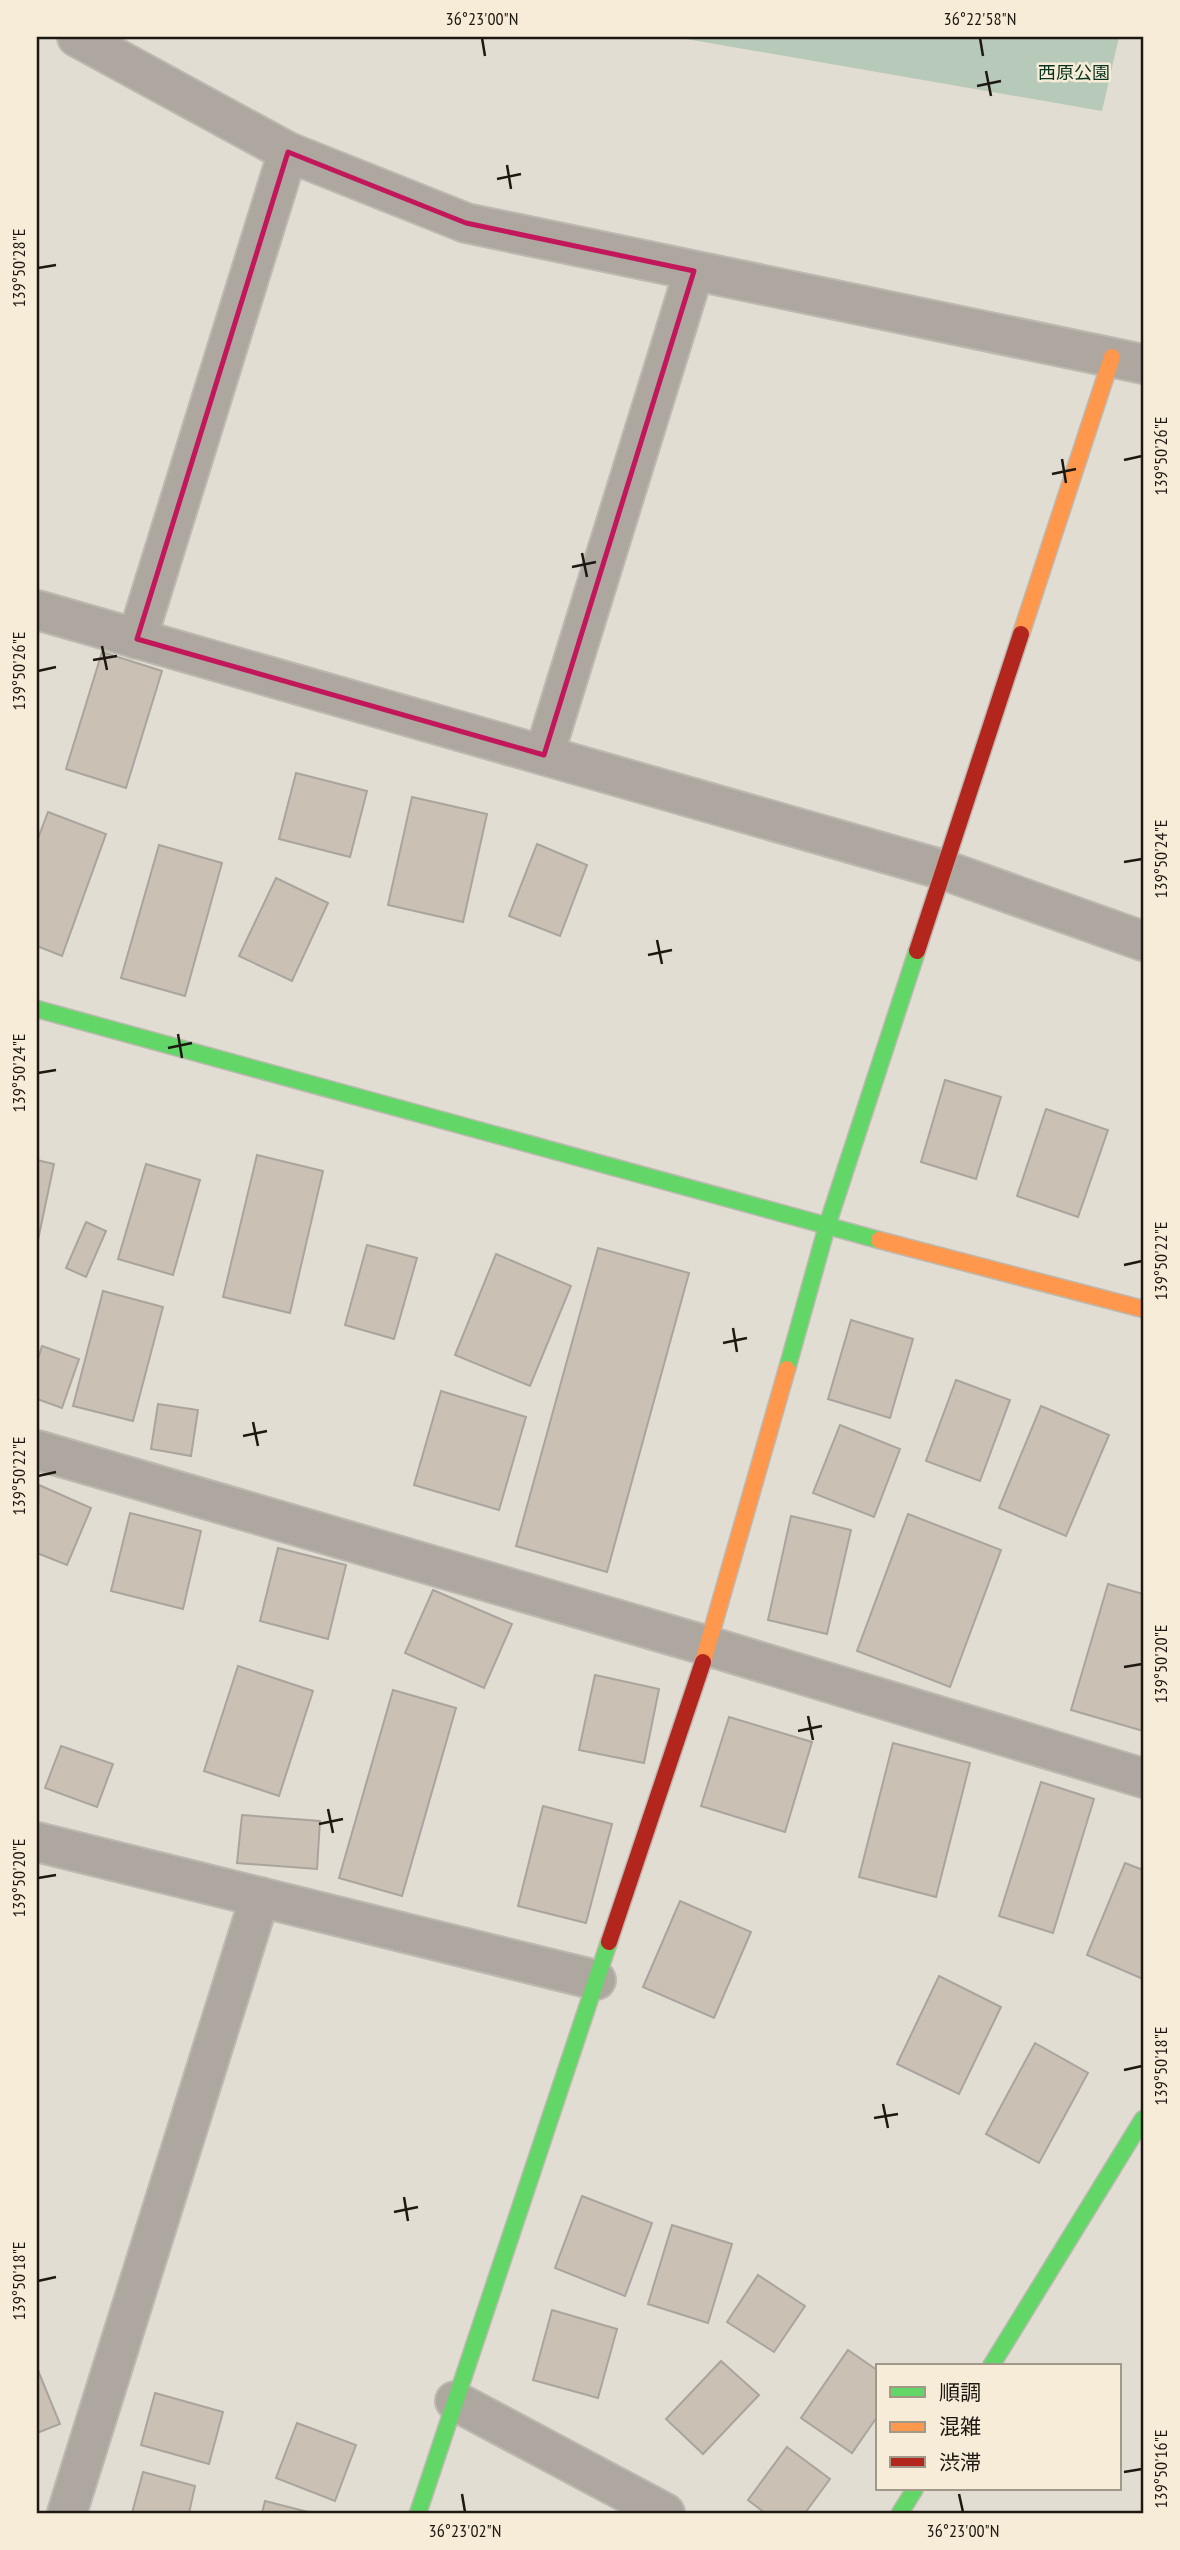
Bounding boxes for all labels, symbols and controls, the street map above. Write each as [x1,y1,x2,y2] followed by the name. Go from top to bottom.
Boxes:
[446,7,518,30] text: 36°23'00"N
[944,7,1016,30] text: 36°22'58"N
[1038,61,1110,84] park label: 西原公園
[7,229,30,307] text: 139°50'28"E
[1149,417,1172,495] text: 139°50'26"E
[7,632,30,710] text: 139°50'26"E
[1149,820,1172,898] text: 139°50'24"E
[7,1034,30,1112] text: 139°50'24"E
[1149,1222,1172,1300] text: 139°50'22"E
[7,1437,30,1515] text: 139°50'22"E
[1149,1625,1172,1703] text: 139°50'20"E
[7,1839,30,1917] text: 139°50'20"E
[1149,2027,1172,2105] text: 139°50'18"E
[7,2242,30,2320] text: 139°50'18"E
[876,2364,1120,2490] legend
[939,2379,981,2406] text: 順調
[939,2413,981,2440] text: 混雑
[1149,2430,1172,2508] text: 139°50'16"E
[939,2449,981,2476] text: 渋滞
[429,2519,501,2542] text: 36°23'02"N
[927,2519,999,2542] text: 36°23'00"N

